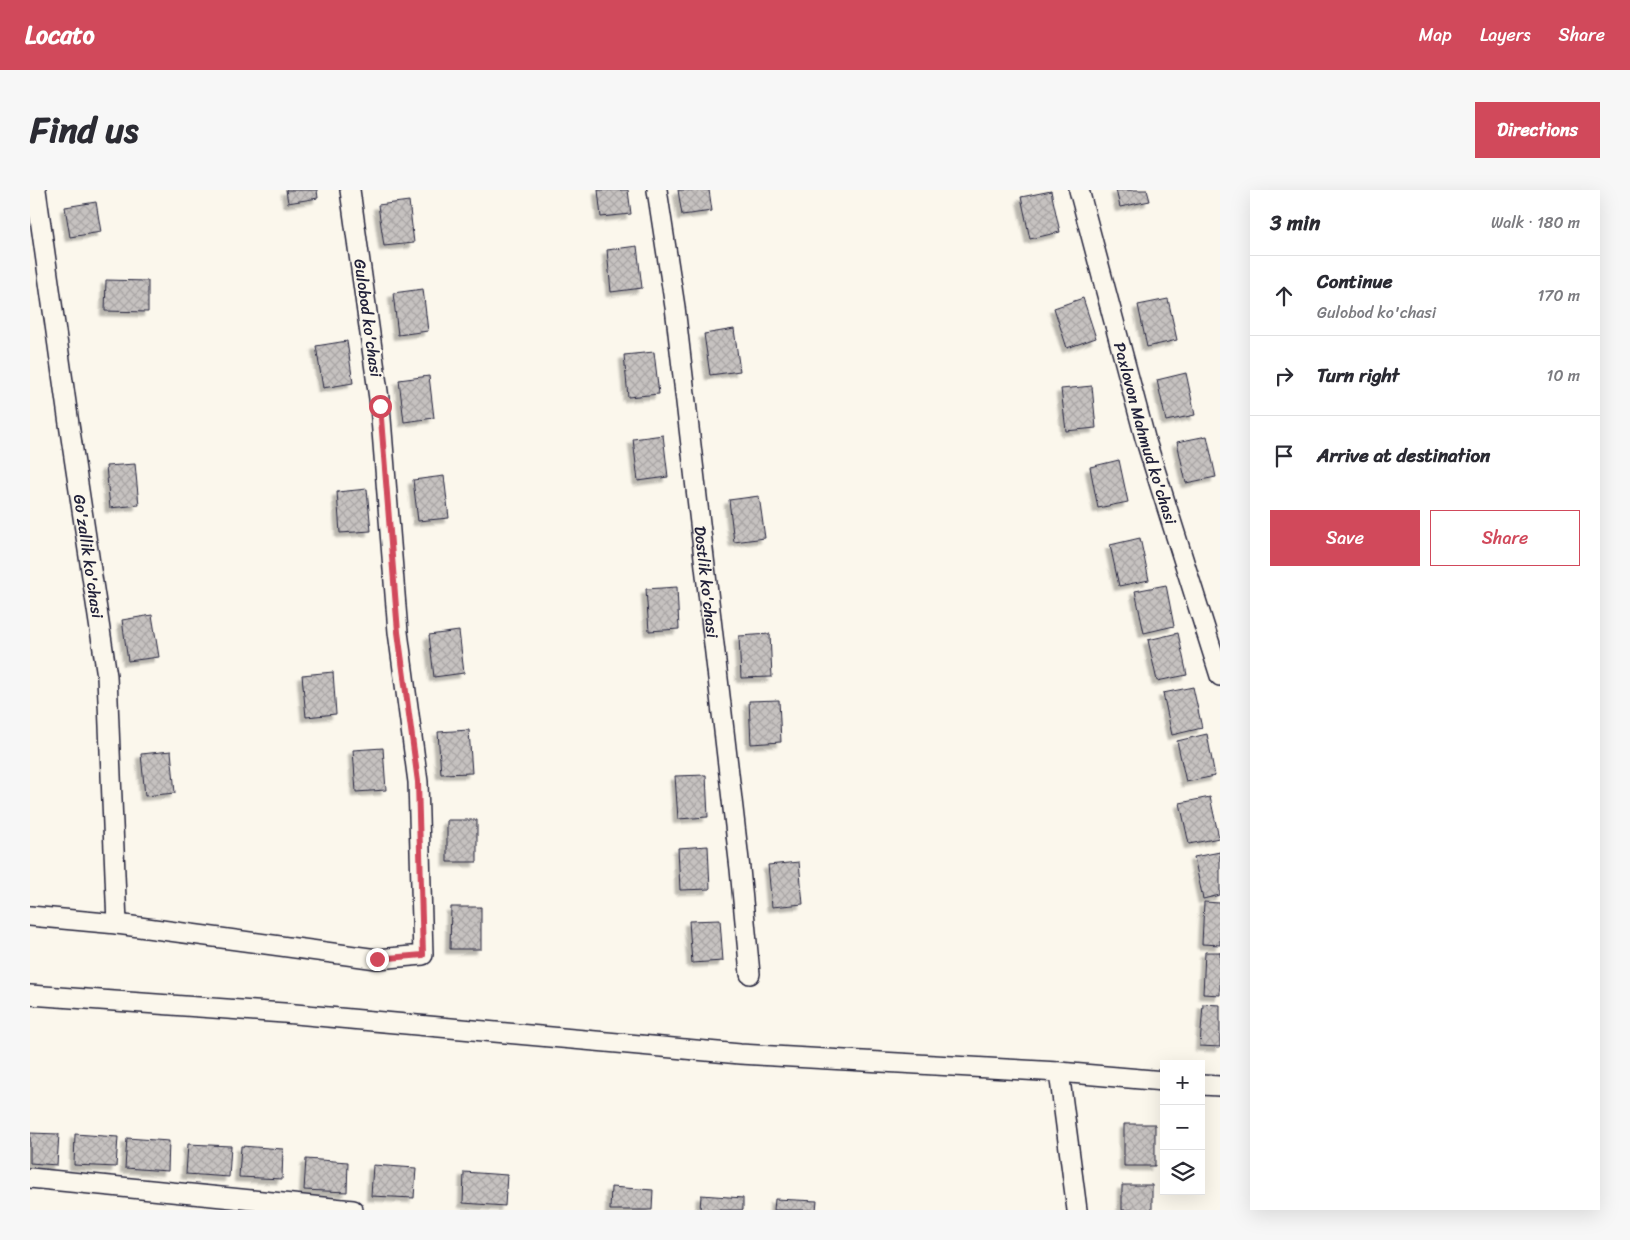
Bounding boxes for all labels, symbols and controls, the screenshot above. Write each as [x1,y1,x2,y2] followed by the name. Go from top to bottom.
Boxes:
[25,14,95,56] text: Locato
[1419,19,1452,51] text: Map
[1480,19,1531,51] text: Layers
[1559,19,1605,51] text: Share
[30,99,138,161] text: Find us
[1475,102,1600,158] button: Directions
[1270,204,1320,242] text: 3 min
[1491,208,1580,237] text: Walk · 180 m
[345,257,391,380] street label: Gulobod ko'chasi
[1317,265,1393,298] text: Continue
[1537,281,1580,310] text: 170 m
[1270,282,1298,310] icon: ahead
[1317,298,1436,327] text: Gulobod ko'chasi
[1106,339,1186,528] street label: Paxlovon Mahmud ko'chasi
[1317,359,1399,392] text: Turn right
[1547,361,1580,390] text: 10 m
[1270,362,1298,390] icon: right
[369,395,392,418] route start
[1317,439,1490,472] text: Arrive at destination
[1270,442,1298,470] icon: arrive
[65,492,113,621] street label: Go'zallik ko'chasi
[1270,510,1420,566] button: Save
[1430,510,1580,566] button: Share
[686,524,728,640] street label: Dostlik ko'chasi
[366,948,389,971] route end
[1160,1060,1205,1195] map controls
[1160,1060,1205,1105] button: +
[1160,1105,1205,1150] button: −
[1160,1150,1205,1195] button: layers

